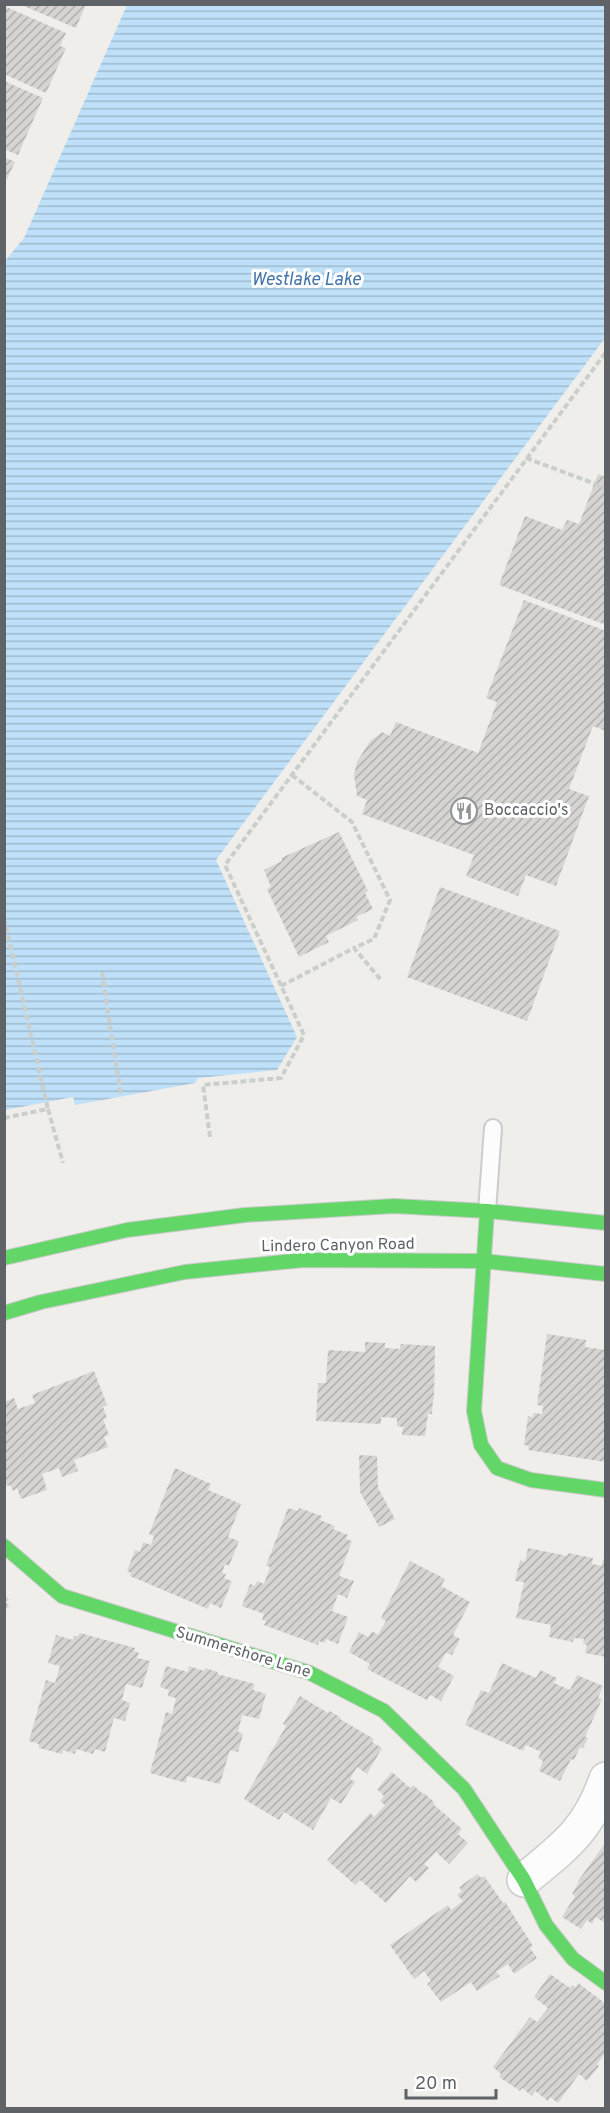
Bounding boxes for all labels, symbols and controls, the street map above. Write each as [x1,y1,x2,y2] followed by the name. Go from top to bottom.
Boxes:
[251,269,361,292] water label: Westlake Lake
[449,796,479,826] restaurant icon: Boccaccio's
[484,801,569,821] place label: Boccaccio's
[261,1235,415,1257] street label: Lindero Canyon Road
[173,1623,313,1683] street label: Summershore Lane
[406,2062,496,2100] scale bar
[415,2073,457,2096] text: 20 m

